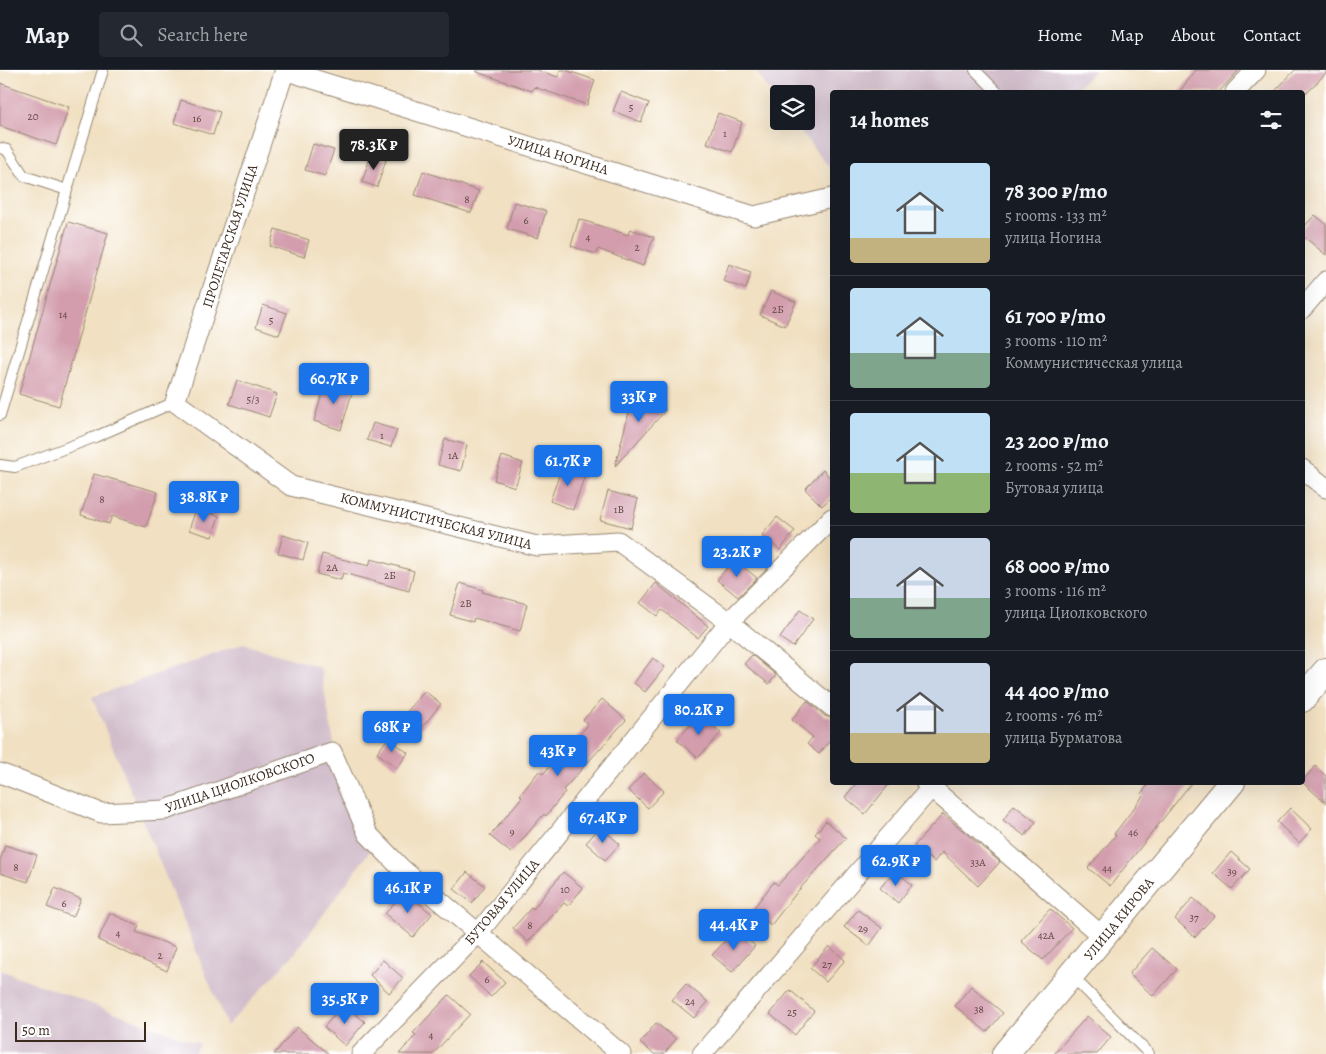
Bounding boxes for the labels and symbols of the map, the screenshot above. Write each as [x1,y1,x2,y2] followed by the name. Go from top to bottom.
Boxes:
[629,100,634,115] house number: 5
[27,109,39,124] house number: 20
[193,111,201,126] house number: 16
[723,126,727,141] house number: 1
[328,128,420,171] pin: 78.3K ₽
[505,131,611,180] street label: УЛИЦА НОГИНА
[198,161,262,310] street label: ПРОЛЕТАРСКАЯ УЛИЦА
[464,192,470,207] house number: 8
[523,213,529,228] house number: 6
[586,230,591,245] house number: 4
[634,240,640,255] house number: 2
[772,302,784,317] house number: 2Б
[59,307,67,322] house number: 14
[269,313,274,328] house number: 5
[288,362,380,405] pin: 60.7K ₽
[604,380,674,423] pin: 33K ₽
[247,392,259,407] house number: 5/3
[380,428,384,443] house number: 1
[522,444,614,487] pin: 61.7K ₽
[448,448,459,463] house number: 1А
[158,480,250,523] pin: 38.8K ₽
[338,488,535,554] street label: КОММУНИСТИЧЕСКАЯ УЛИЦА
[99,492,105,507] house number: 8
[614,502,624,517] house number: 1В
[691,536,783,578] pin: 23.2K ₽
[326,560,338,575] house number: 2А
[384,568,396,583] house number: 2Б
[460,596,472,611] house number: 2В
[653,694,745,736] pin: 80.2K ₽
[357,710,427,753] pin: 68K ₽
[523,734,593,777] pin: 43K ₽
[163,748,318,818] street label: УЛИЦА ЦИОЛКОВСКОГО
[557,802,649,844] pin: 67.4K ₽
[509,824,515,839] house number: 9
[1128,825,1138,840] house number: 46
[850,844,942,887] pin: 62.9K ₽
[460,854,544,949] street label: БУТОВАЯ УЛИЦА
[970,855,986,870] house number: 33А
[13,860,19,875] house number: 8
[1102,861,1112,876] house number: 44
[1227,864,1237,879] house number: 39
[362,872,454,914] pin: 46.1K ₽
[1080,873,1159,964] street label: УЛИЦА КИРОВА
[560,882,570,897] house number: 10
[61,896,67,911] house number: 6
[688,908,780,951] pin: 44.4K ₽
[1189,910,1199,925] house number: 37
[527,918,533,933] house number: 8
[858,921,868,936] house number: 29
[116,926,121,941] house number: 4
[1038,928,1055,943] house number: 42А
[157,948,163,963] house number: 2
[822,957,832,972] house number: 27
[484,972,490,987] house number: 6
[299,982,391,1025] pin: 35.5K ₽
[685,994,695,1009] house number: 24
[974,1002,984,1017] house number: 38
[787,1005,797,1020] house number: 25
[15,1019,146,1042] scale bar
[429,1028,434,1043] house number: 4

